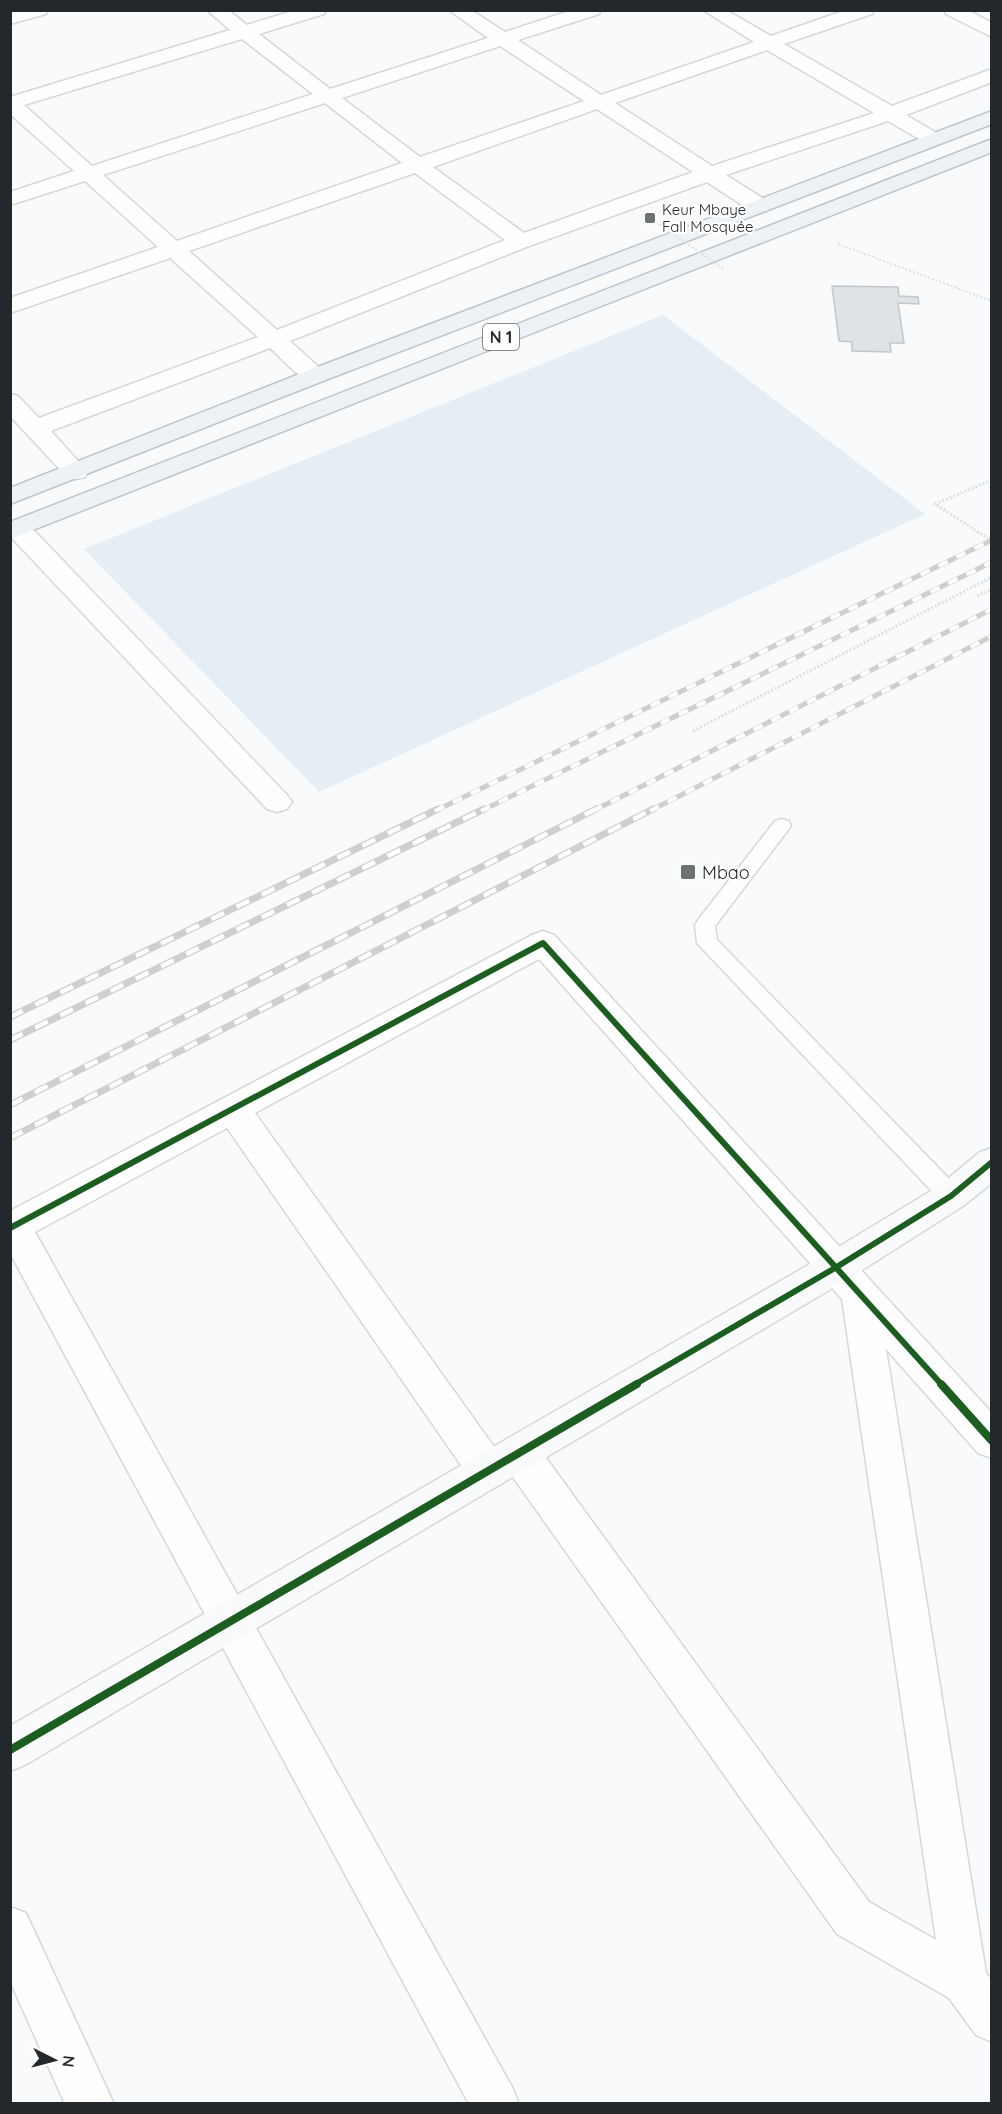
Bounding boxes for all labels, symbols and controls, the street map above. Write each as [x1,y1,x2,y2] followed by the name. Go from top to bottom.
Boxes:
[662,200,753,236] place label: Keur Mbaye Fall Mosquée
[643,211,657,225] marker: Keur Mbaye Fall Mosquée
[483,324,519,350] road number: N 1
[702,861,750,884] place label: Mbao
[679,863,697,881] marker: Mbao
[24,2030,84,2090] north arrow
[58,2055,79,2068] text: N

